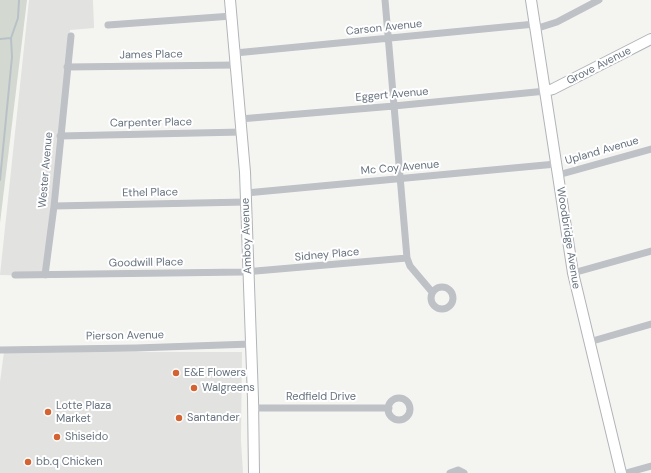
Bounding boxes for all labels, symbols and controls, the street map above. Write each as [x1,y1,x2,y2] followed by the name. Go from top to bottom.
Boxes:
[345,17,423,39] street label: Carson Avenue
[565,44,633,88] street label: Grove Avenue
[119,48,183,62] street label: James Place
[355,85,429,105] street label: Eggert Avenue
[110,116,192,130] street label: Carpenter Place
[36,131,56,209] street label: Wester Avenue
[564,134,640,168] street label: Upland Avenue
[360,158,440,178] street label: Mc Coy Avenue
[122,186,178,200] street label: Ethel Place
[553,186,583,290] street label: Woodbridge Avenue
[239,198,255,274] street label: Amboy Avenue
[294,246,360,264] street label: Sidney Place
[109,256,183,270] street label: Goodwill Place
[86,329,164,343] street label: Pierson Avenue
[184,366,246,380] place label: E&E Flowers
[171,368,181,378] marker: E&E Flowers
[202,381,255,395] place label: Walgreens
[189,383,199,393] marker: Walgreens
[286,390,356,404] street label: Redfield Drive
[56,399,111,425] place label: Lotte Plaza Market
[43,407,53,417] marker: Lotte Plaza Market
[187,411,240,425] place label: Santander
[174,413,184,423] marker: Santander
[65,430,108,444] place label: Shiseido
[52,432,62,442] marker: Shiseido
[36,455,103,469] place label: bb.q Chicken
[23,457,33,467] marker: bb.q Chicken

